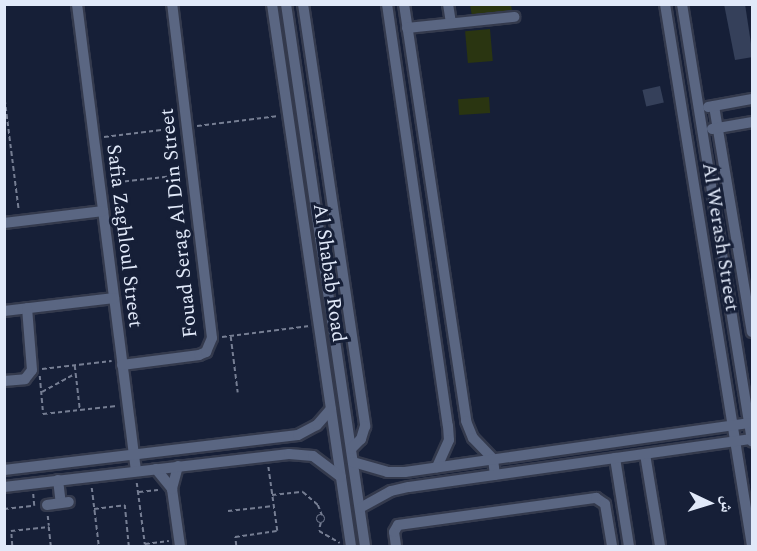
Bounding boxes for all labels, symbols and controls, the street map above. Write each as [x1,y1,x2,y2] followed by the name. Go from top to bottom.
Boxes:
[155,107,203,339] street label: Fouad Serag Al Din Street
[101,143,147,329] street label: Safia Zaghloul Street
[696,161,744,313] street label: Al Werash Street
[307,202,351,344] street label: Al Shabab Road
[679,473,739,533] north arrow
[714,495,740,514] text: ش

